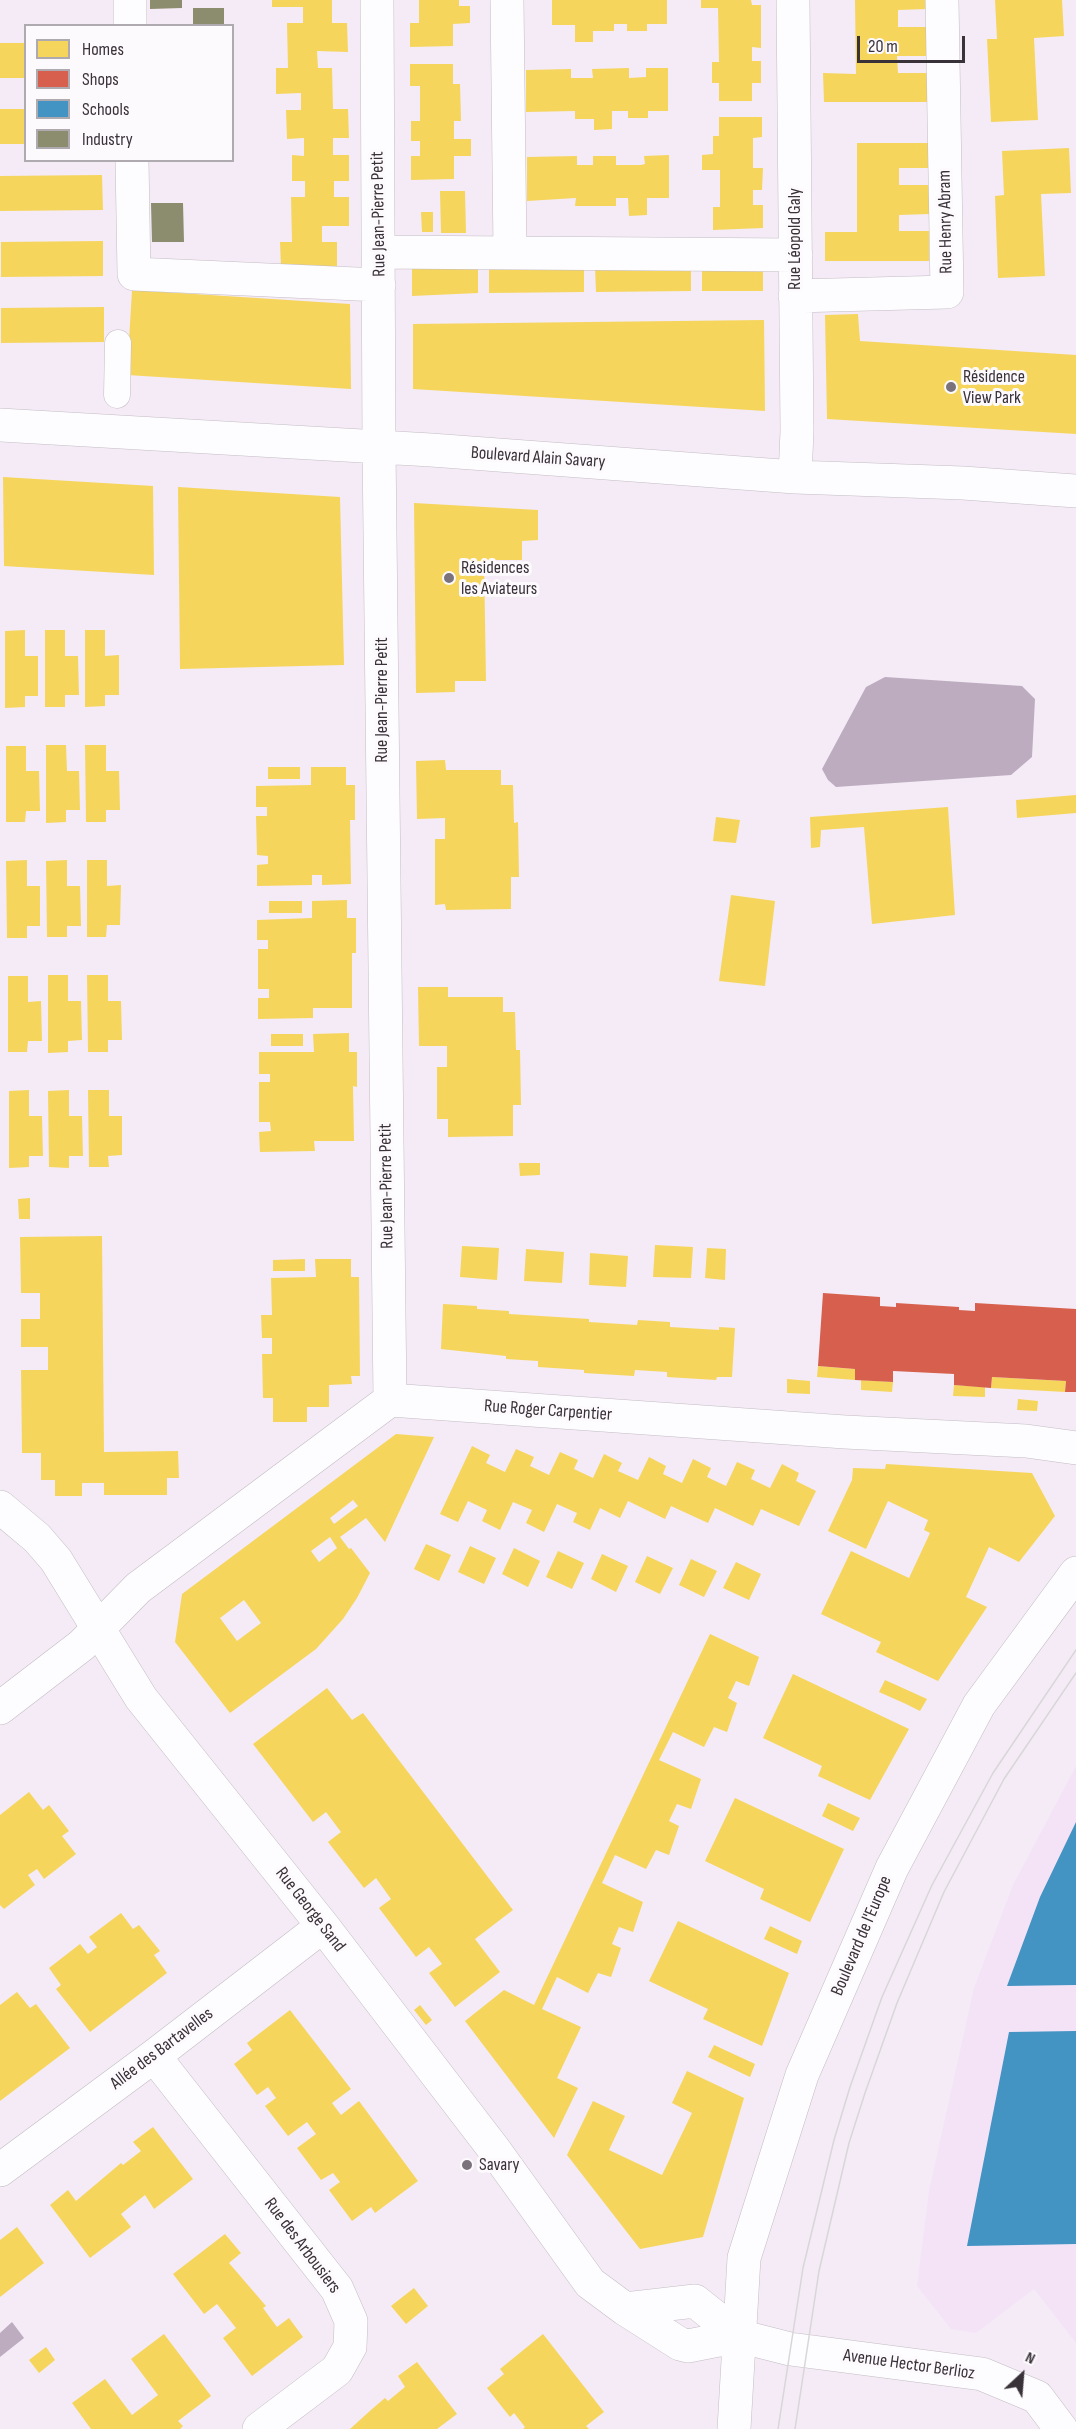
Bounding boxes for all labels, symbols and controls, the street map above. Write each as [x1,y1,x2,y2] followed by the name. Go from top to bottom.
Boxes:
[24,24,234,162] legend
[860,24,968,62] scale bar
[868,36,898,57] text: 20 m
[82,39,124,60] text: Homes
[82,69,119,90] text: Shops
[82,99,129,120] text: Schools
[82,129,133,150] text: Industry
[367,151,391,277] street label: Rue Jean-Pierre Petit
[934,170,958,274] street label: Rue Henry Abram
[784,188,806,290] street label: Rue Léopold Galy
[963,366,1025,409] place label: Résidence View Park
[944,380,958,394] marker: Résidence View Park
[470,443,606,473] street label: Boulevard Alain Savary
[461,557,537,600] place label: Résidences les Aviateurs
[442,571,456,585] marker: Résidences les Aviateurs
[371,637,393,763] street label: Rue Jean-Pierre Petit
[375,1123,399,1249] street label: Rue Jean-Pierre Petit
[483,1396,613,1426] street label: Rue Roger Carpentier
[270,1863,350,1957] street label: Rue George Sand
[827,1873,897,1999] street label: Boulevard de l'Europe
[106,2003,218,2095] street label: Allée des Bartavelles
[479,2154,519,2176] place label: Savary
[460,2158,474,2172] marker: Savary
[259,2194,345,2298] street label: Rue des Arbousiers
[842,2345,976,2385] street label: Avenue Hector Berlioz
[992,2345,1052,2405] north arrow
[1022,2348,1038,2369] text: N

